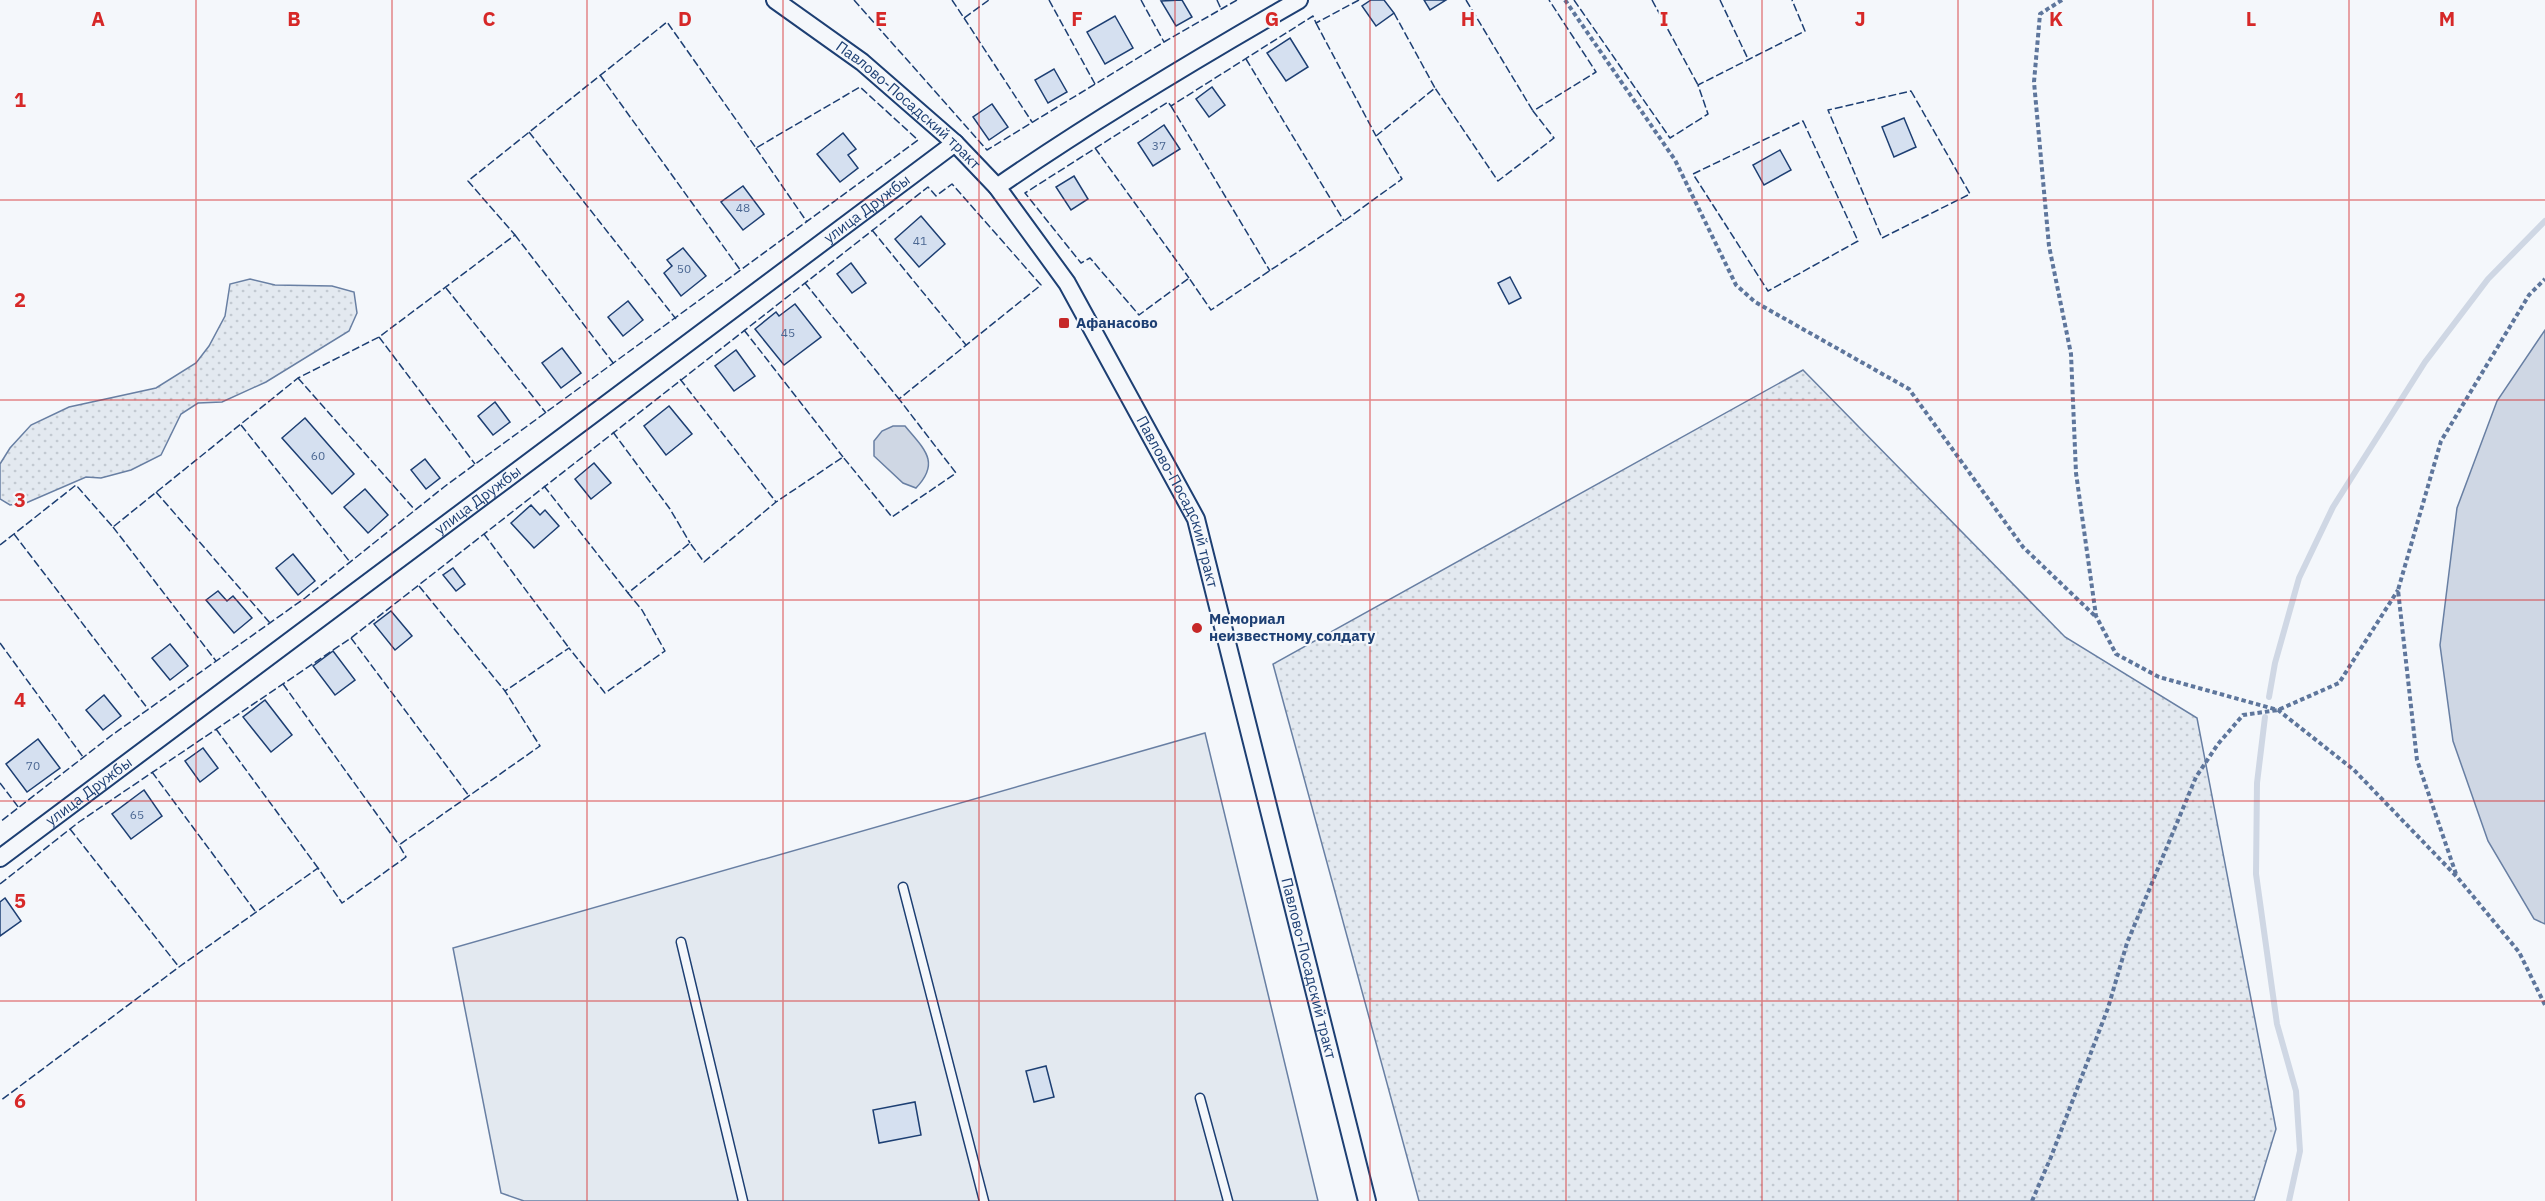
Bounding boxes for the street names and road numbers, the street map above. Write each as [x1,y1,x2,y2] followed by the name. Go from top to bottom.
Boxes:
[832,36,985,173] street label: Павлово-Посадский тракт
[820,170,914,247] street label: улица Дружбы
[1132,412,1223,590] street label: Павлово-Посадский тракт
[431,461,525,538] street label: улица Дружбы
[42,753,136,830] street label: улица Дружбы
[1277,875,1341,1061] street label: Павлово-Посадский тракт

